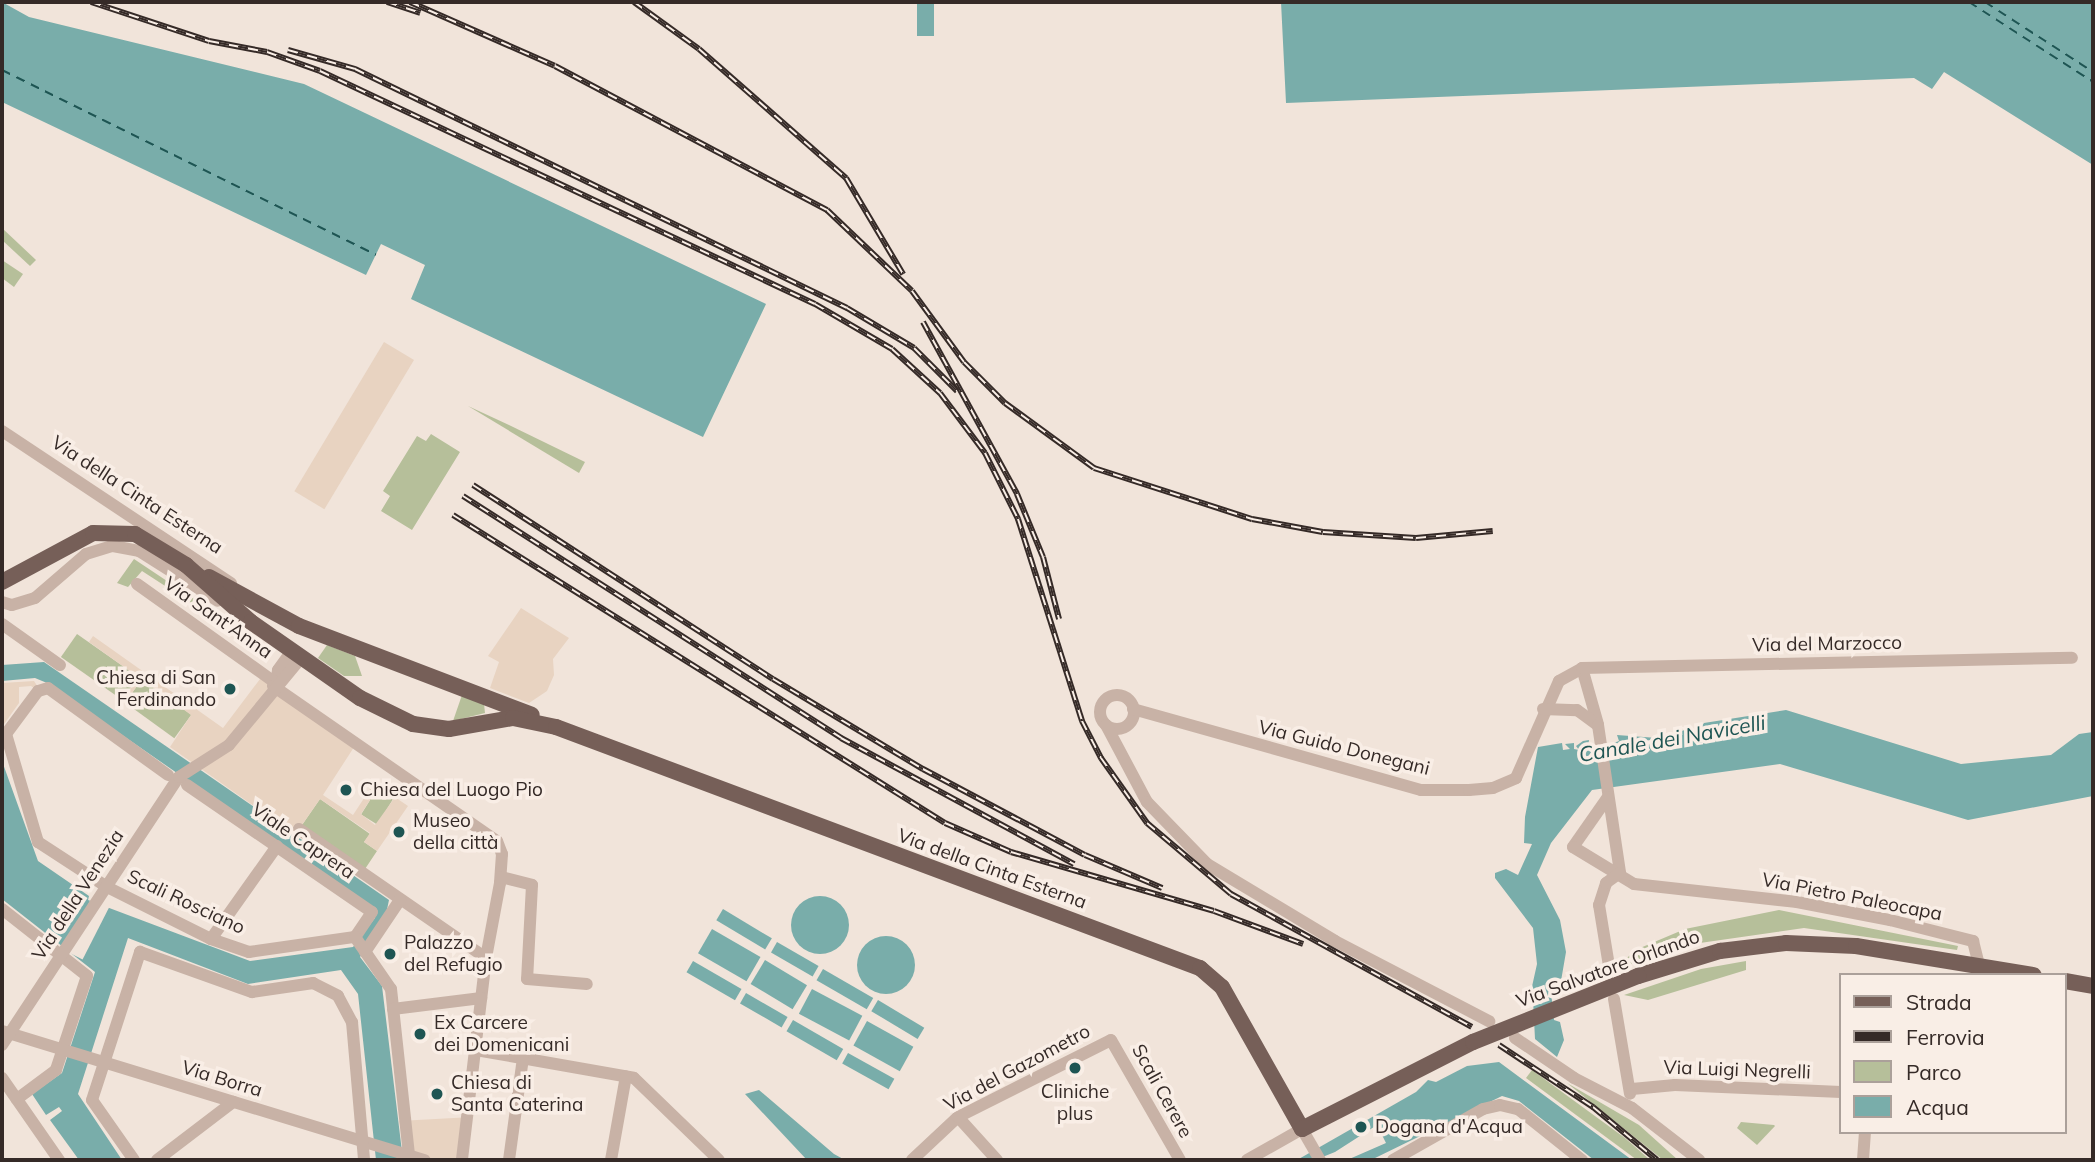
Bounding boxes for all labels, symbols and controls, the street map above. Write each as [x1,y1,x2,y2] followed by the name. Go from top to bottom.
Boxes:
[47,431,227,559] street label: Via della Cinta Esterna
[159,572,277,664] street label: Via Sant'Anna
[1752,631,1902,657] street label: Via del Marzocco
[96,667,216,711] place label: Chiesa di San Ferdinando
[222,681,238,697] marker: Chiesa di San Ferdinando
[1577,709,1767,767] water label: Canale dei Navicelli
[1256,716,1432,780] street label: Via Guido Donegani
[360,779,543,801] place label: Chiesa del Luogo Pio
[338,782,354,798] marker: Chiesa del Luogo Pio
[247,798,359,884] street label: Viale Caprera
[413,810,499,854] place label: Museo della città
[391,824,407,840] marker: Museo della città
[894,824,1090,914] street label: Via della Cinta Esterna
[27,825,129,965] street label: Via della Venezia
[124,865,248,939] street label: Scali Rosciano
[1760,868,1944,926] street label: Via Pietro Paleocapa
[1513,925,1703,1013] street label: Via Salvatore Orlando
[404,932,503,976] place label: Palazzo del Refugio
[382,946,398,962] marker: Palazzo del Refugio
[1840,973,2067,1134] legend
[1906,989,1972,1015] text: Strada
[434,1012,569,1056] place label: Ex Carcere dei Domenicani
[940,1020,1094,1116] street label: Via del Gazometro
[1906,1024,1985,1050] text: Ferrovia
[412,1026,428,1042] marker: Ex Carcere dei Domenicani
[1127,1040,1197,1142] street label: Scali Cerere
[179,1056,265,1102] street label: Via Borra
[1663,1056,1811,1084] street label: Via Luigi Negrelli
[1065,1058,1085,1078] marker: Cliniche plus
[1906,1059,1961,1085] text: Parco
[451,1072,583,1116] place label: Chiesa di Santa Caterina
[1041,1081,1109,1125] place label: Cliniche plus
[429,1086,445,1102] marker: Chiesa di Santa Caterina
[1906,1094,1969,1120] text: Acqua
[1375,1116,1523,1138] place label: Dogana d'Acqua
[1353,1119,1369,1135] marker: Dogana d'Acqua

